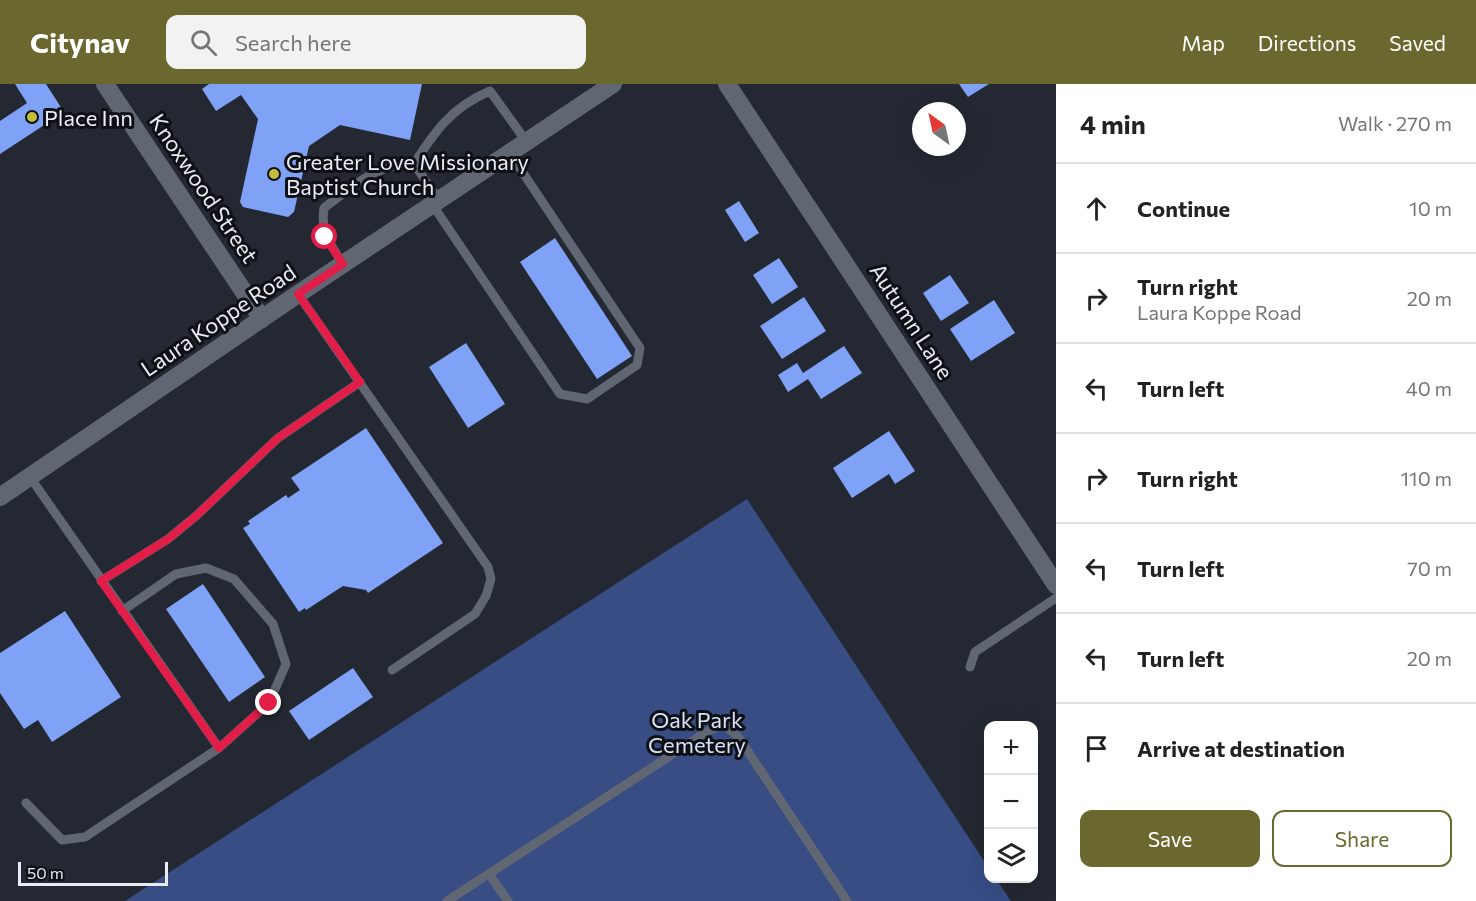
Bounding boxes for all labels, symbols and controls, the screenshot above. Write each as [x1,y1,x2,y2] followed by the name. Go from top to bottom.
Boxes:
[166,15,586,69] search box
[30,25,130,59] text: Citynav
[187,26,220,59] icon: search
[235,29,351,56] text: Search here
[1182,30,1225,55] text: Map
[1258,30,1356,55] text: Directions
[1389,30,1446,55] text: Saved
[912,102,966,156] north arrow
[44,104,133,131] place label: Place Inn
[144,108,264,268] street label: Knoxwood Street
[1080,108,1146,139] text: 4 min
[25,110,39,124] marker: Place Inn
[1338,111,1452,135] text: Walk · 270 m
[286,148,529,200] place label: Greater Love Missionary Baptist Church
[267,167,281,181] marker: Greater Love Missionary Baptist Church
[1080,192,1113,225] icon: ahead
[1137,195,1230,222] text: Continue
[1409,196,1452,220] text: 10 m
[311,223,337,249] route start
[135,258,301,382] street label: Laura Koppe Road
[864,258,960,384] street label: Autumn Lane
[1137,273,1238,300] text: Turn right
[1080,282,1113,315] icon: right
[1407,286,1452,310] text: 20 m
[1137,300,1302,324] text: Laura Koppe Road
[1080,372,1113,405] icon: left
[1137,375,1224,402] text: Turn left
[1406,376,1452,400] text: 40 m
[1080,462,1113,495] icon: right
[1137,465,1238,492] text: Turn right
[1401,466,1452,490] text: 110 m
[1080,552,1113,585] icon: left
[1137,555,1224,582] text: Turn left
[1407,556,1452,580] text: 70 m
[1080,642,1113,675] icon: left
[1137,645,1224,672] text: Turn left
[1407,646,1452,670] text: 20 m
[255,689,281,715] route end
[648,706,746,758] park label: Oak Park Cemetery
[984,721,1038,883] map controls
[984,721,1038,775] button: +
[1080,732,1113,765] icon: arrive
[1137,735,1345,762] text: Arrive at destination
[984,775,1038,829] button: −
[1080,810,1260,867] button: Save
[1272,810,1452,867] button: Share
[984,829,1038,883] button: layers
[18,859,168,886] scale bar
[27,863,64,882] text: 50 m

